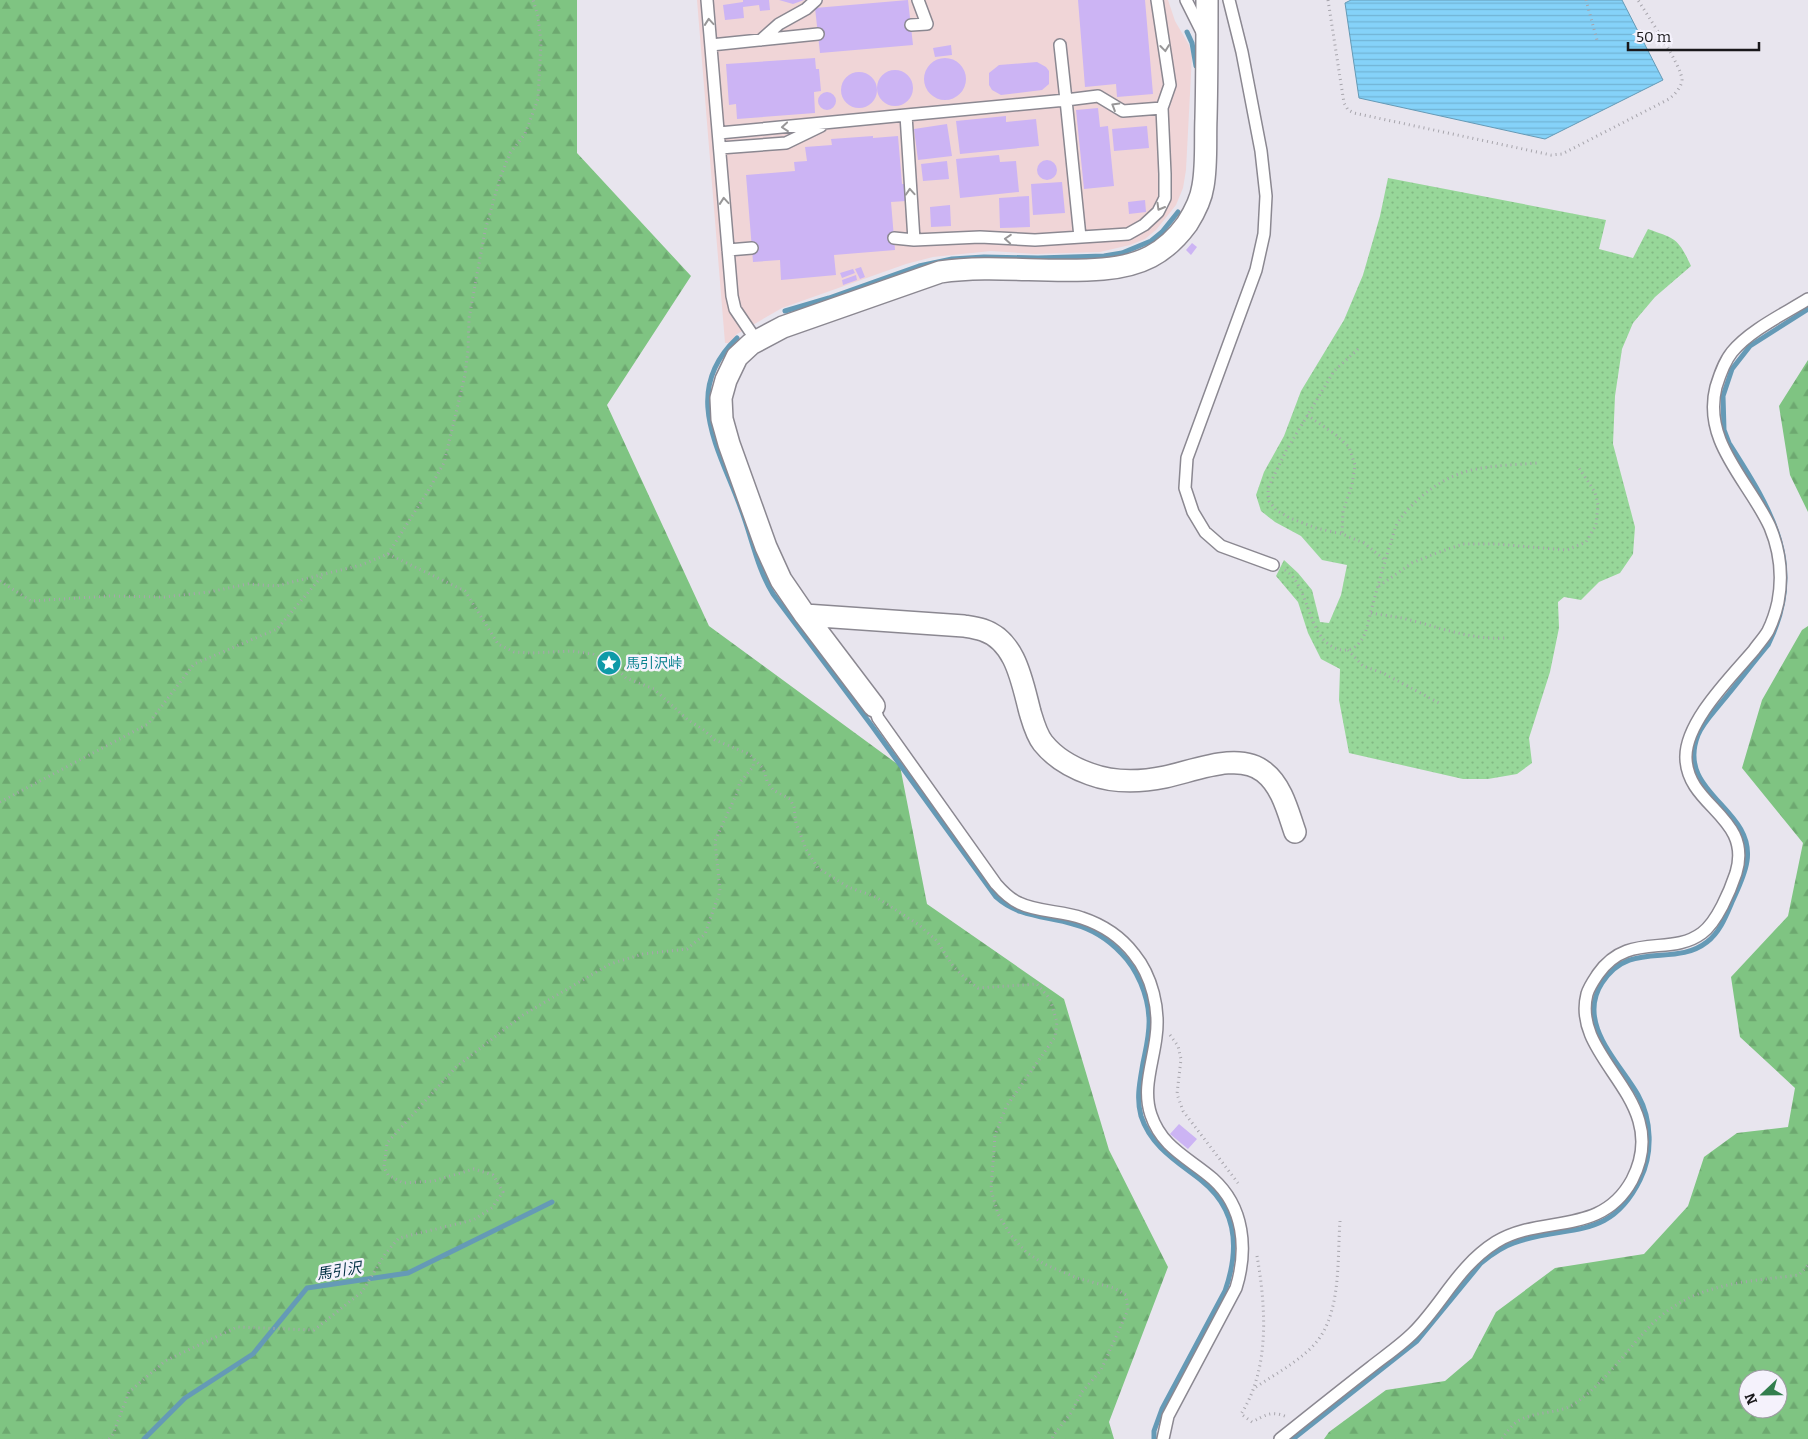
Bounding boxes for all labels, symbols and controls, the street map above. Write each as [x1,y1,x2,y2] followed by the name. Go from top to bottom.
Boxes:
[704,18,715,26] one-way arrow
[1628,20,1759,52] scale bar
[1636,28,1672,46] text: 50 m
[1159,44,1170,52] one-way arrow
[1111,103,1120,113] one-way arrow
[781,121,789,132] one-way arrow
[905,187,916,195] one-way arrow
[719,197,730,205] one-way arrow
[1156,202,1166,211] one-way arrow
[1004,233,1012,244] one-way arrow
[596,650,622,676] place icon: 馬引沢峠
[626,655,682,672] place label: 馬引沢峠
[315,1258,365,1283] water label: 馬引沢
[1738,1369,1788,1419] north arrow
[1741,1390,1761,1407] text: N

